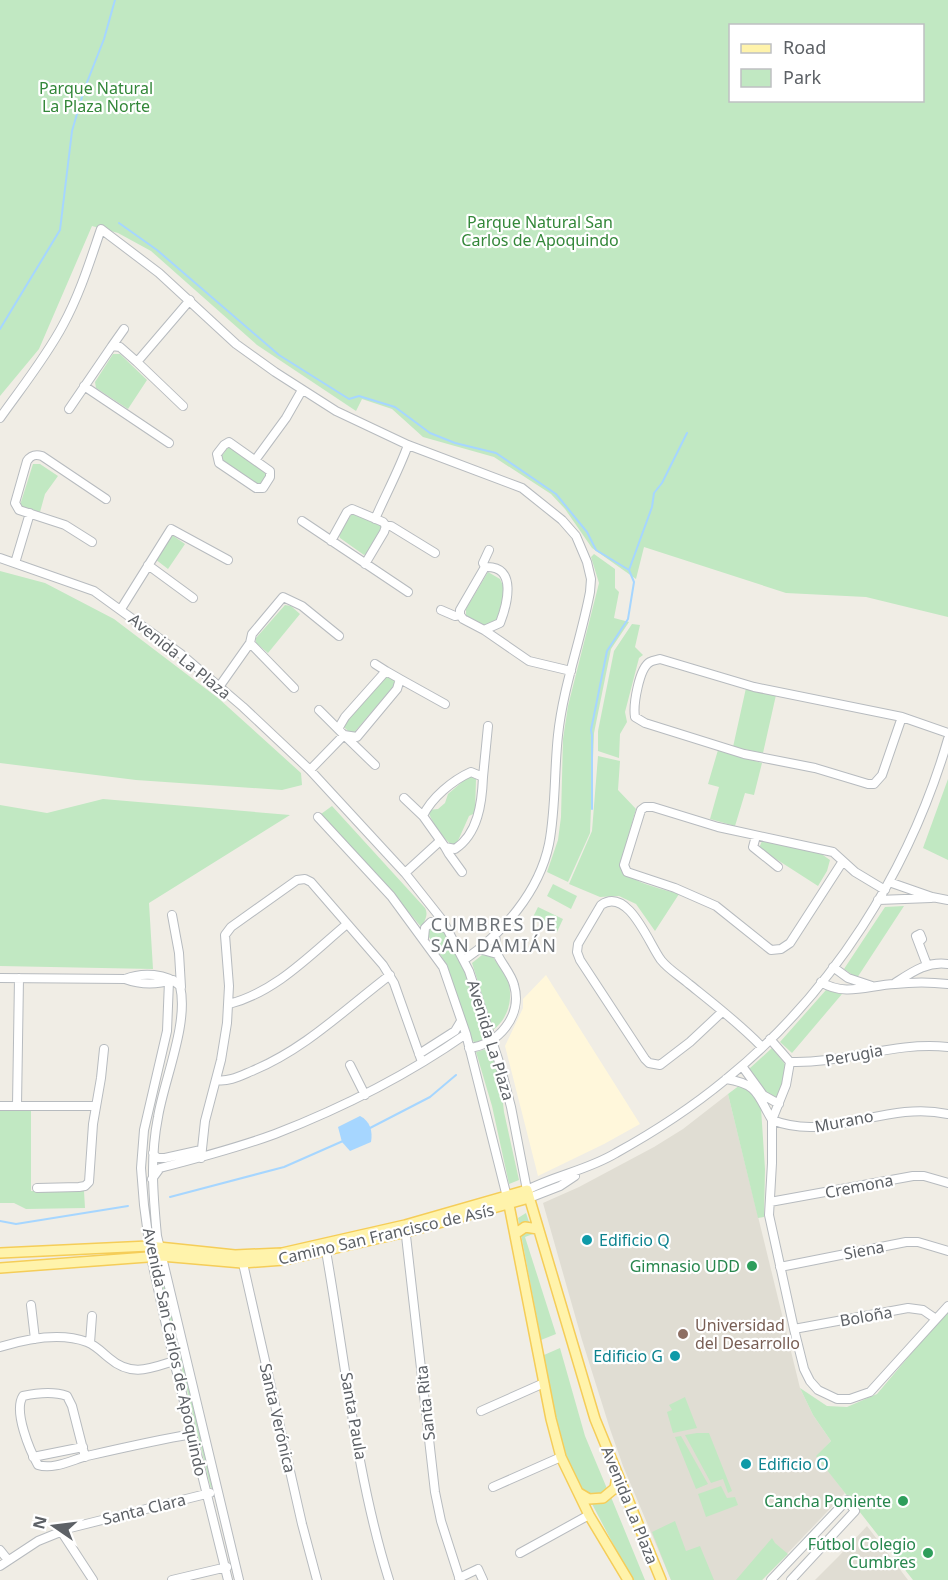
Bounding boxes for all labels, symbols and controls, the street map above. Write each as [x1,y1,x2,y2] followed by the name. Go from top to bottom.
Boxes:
[729,24,924,102] legend
[783,35,826,59] text: Road
[783,65,821,89] text: Park
[39,77,153,117] park label: Parque Natural La Plaza Norte
[461,211,619,251] park label: Parque Natural San Carlos de Apoquindo
[124,608,236,704] street label: Avenida La Plaza
[431,912,557,957] district label: CUMBRES DE SAN DAMIÁN
[462,977,520,1103] street label: Avenida La Plaza
[823,1039,885,1071] street label: Perugia
[813,1105,875,1137] street label: Murano
[823,1169,895,1203] street label: Cremona
[276,1198,496,1270] street label: Camino San Francisco de Asís
[138,1226,212,1478] street label: Avenida San Carlos de Apoquindo
[599,1229,670,1251] place label: Edificio Q
[580,1233,594,1247] marker: Edificio Q
[842,1235,886,1265] street label: Siena
[630,1255,740,1277] place label: Gimnasio UDD
[745,1259,759,1273] marker: Gimnasio UDD
[838,1301,894,1331] street label: Boloña
[695,1314,800,1354] place label: Universidad del Desarrollo
[676,1327,690,1341] marker: Universidad del Desarrollo
[593,1345,663,1367] place label: Edificio G
[668,1349,682,1363] marker: Edificio G
[255,1361,301,1475] street label: Santa Verónica
[410,1364,440,1442] street label: Santa Rita
[336,1371,372,1461] street label: Santa Paula
[596,1443,664,1567] street label: Avenida La Plaza
[758,1453,829,1475] place label: Edificio O
[739,1457,753,1471] marker: Edificio O
[100,1488,188,1530] street label: Santa Clara
[764,1490,891,1512] place label: Cancha Poniente
[896,1494,910,1508] marker: Cancha Poniente
[24,1496,84,1556] north arrow
[27,1513,52,1531] text: N
[808,1533,916,1573] place label: Fútbol Colegio Cumbres
[921,1546,935,1560] marker: Fútbol Colegio Cumbres

